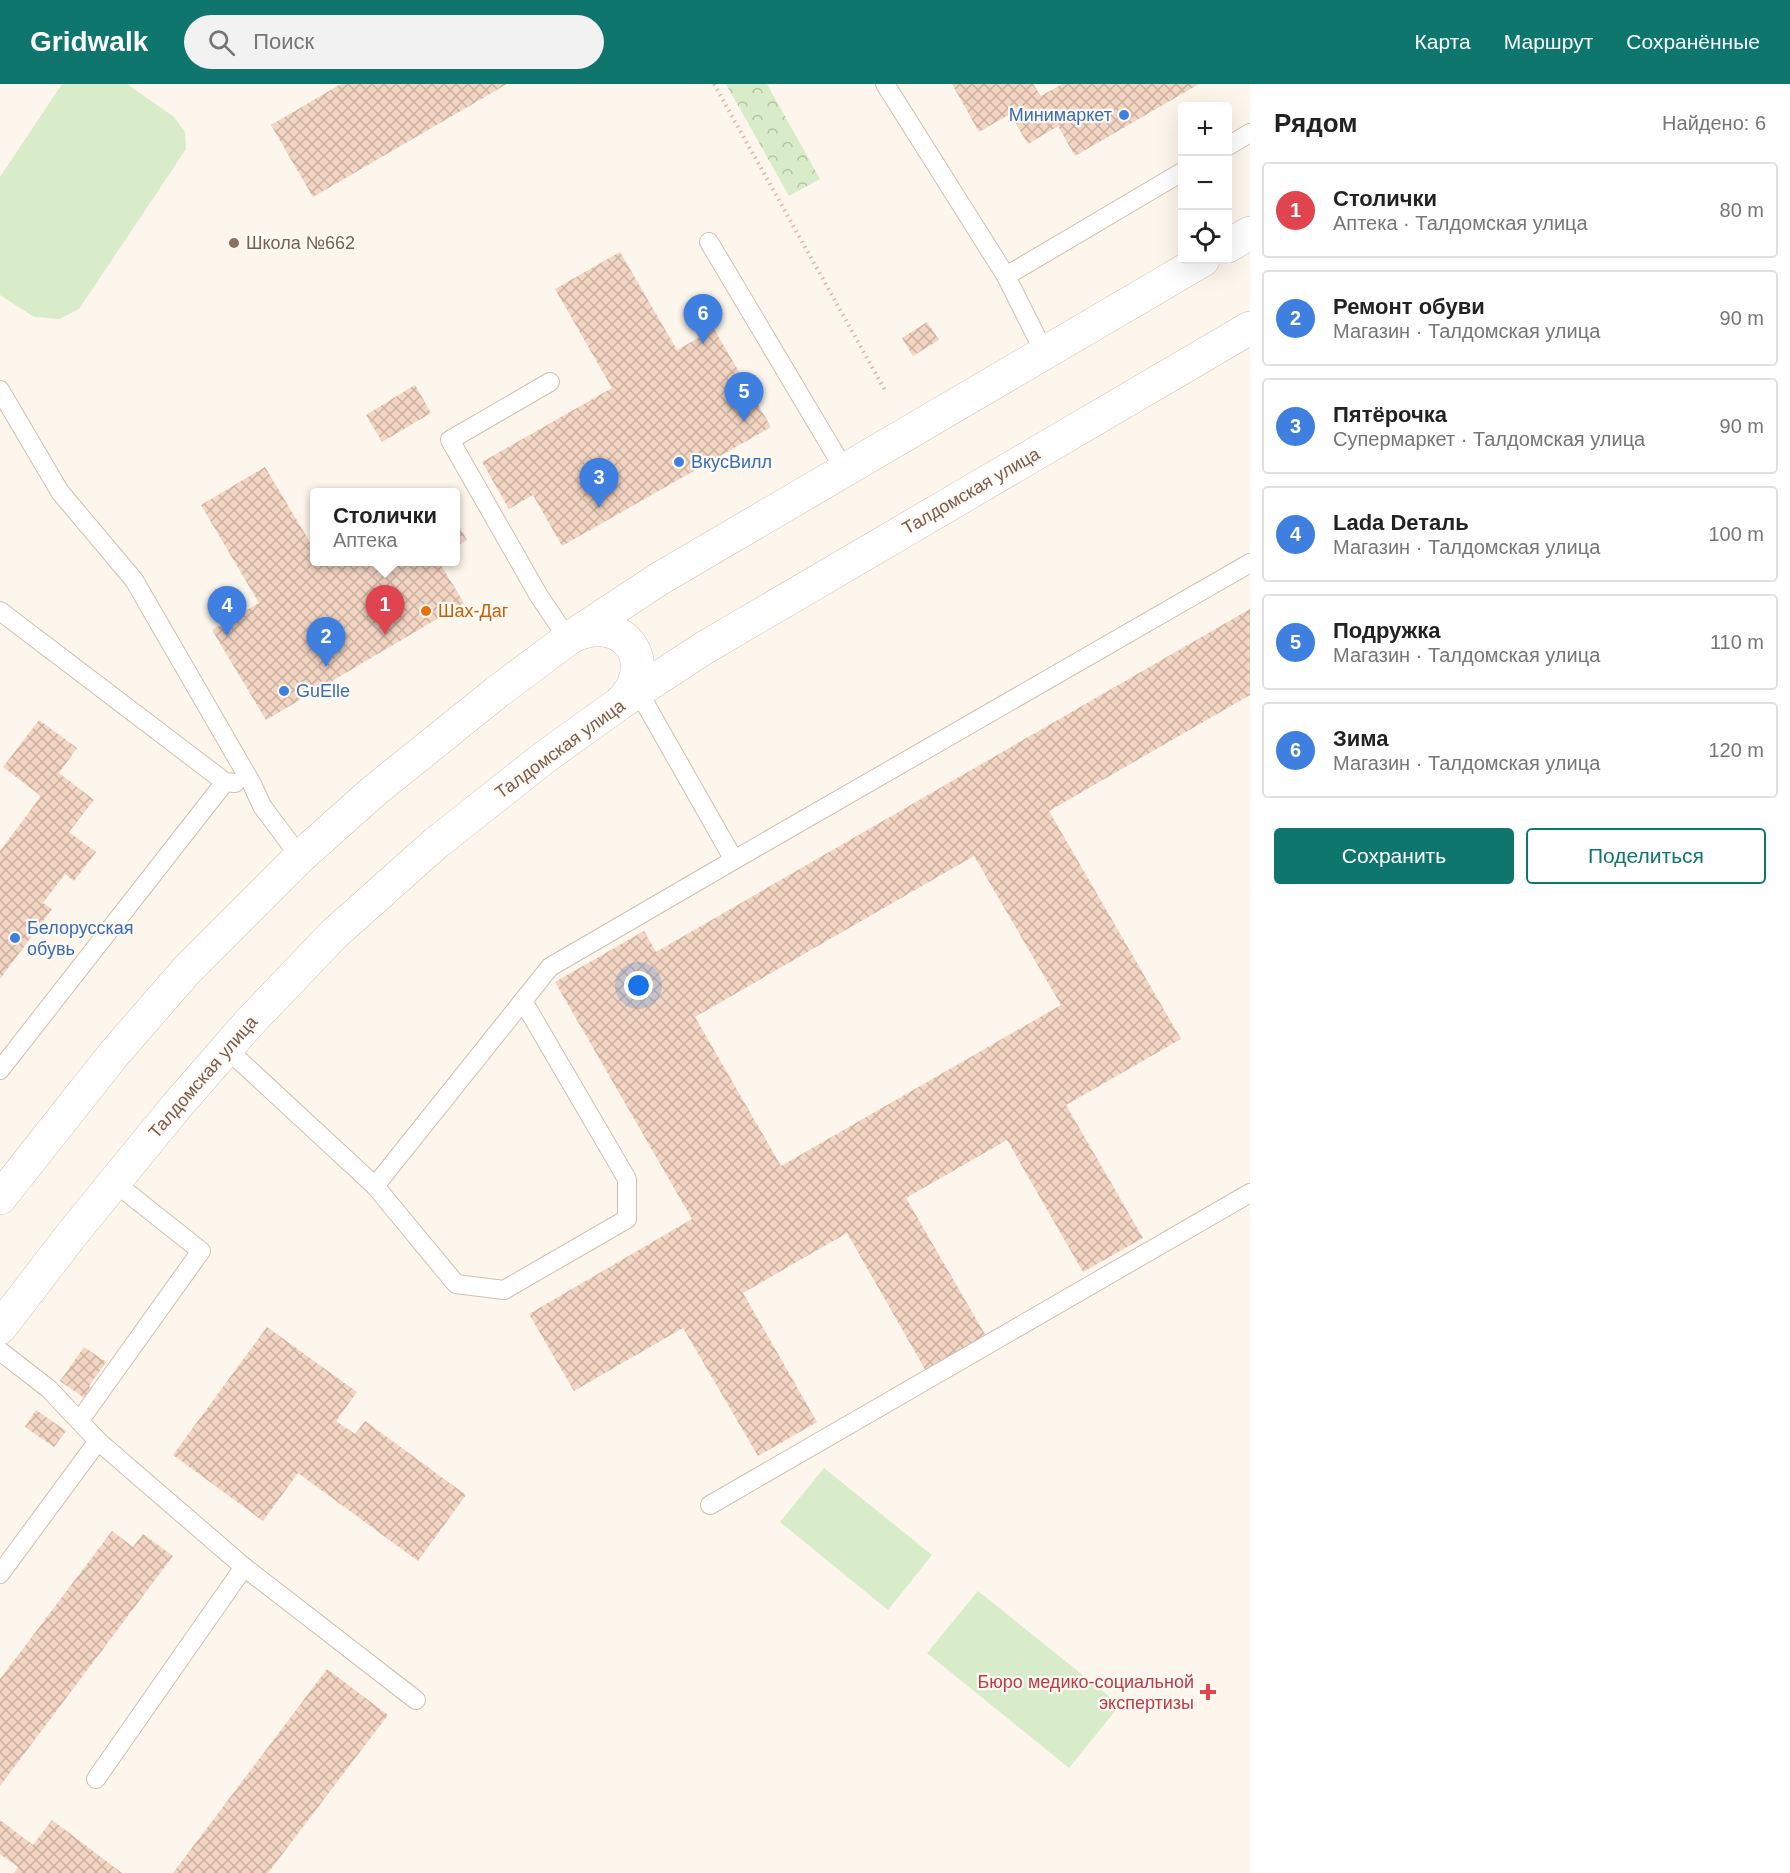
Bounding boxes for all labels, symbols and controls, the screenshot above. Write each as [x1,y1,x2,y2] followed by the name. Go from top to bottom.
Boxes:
[184,15,604,69] search box
[30,26,148,57] text: Gridwalk
[205,26,238,59] icon: search
[253,29,314,54] text: Поиск
[1415,30,1471,53] text: Карта
[1504,30,1593,53] text: Маршрут
[1626,30,1760,53] text: Сохранённые
[1178,102,1232,264] map controls
[1178,102,1232,156] button: +
[1009,105,1112,125] place label: Минимаркет
[1117,108,1131,122] marker: Минимаркет
[1274,108,1357,138] text: Рядом
[1662,112,1766,134] text: Найдено: 6
[1178,156,1232,210] button: −
[1333,186,1437,211] text: Столички
[1290,199,1301,221] text: 1
[1720,199,1764,221] text: 80 m
[1178,210,1232,264] button: locate
[1333,212,1588,234] text: Аптека · Талдомская улица
[246,233,355,253] place label: Школа №662
[227,236,241,250] marker: Школа №662
[684,294,722,344] pin: 6
[1333,294,1485,319] text: Ремонт обуви
[1290,307,1301,329] text: 2
[1720,307,1764,329] text: 90 m
[1333,320,1600,342] text: Магазин · Талдомская улица
[724,372,764,422] pin: 5
[1333,402,1447,427] text: Пятёрочка
[1290,415,1301,437] text: 3
[1720,415,1764,437] text: 90 m
[1333,428,1645,450] text: Супермаркет · Талдомская улица
[899,443,1044,538] street label: Талдомская улица
[691,452,772,472] place label: ВкусВилл
[672,455,686,469] marker: ВкусВилл
[580,458,618,508] pin: 3
[310,488,460,566] popup
[333,503,437,528] text: Столички
[1333,510,1469,535] text: Lada Dеталь
[1290,523,1301,545] text: 4
[1708,523,1764,545] text: 100 m
[333,529,398,551] text: Аптека
[1333,536,1600,558] text: Магазин · Талдомская улица
[208,586,246,636] pin: 4
[366,586,404,635] pin: 1
[438,601,509,621] place label: Шах-Даг
[419,604,433,618] marker: Шах-Даг
[306,618,346,667] pin: 2
[1333,618,1440,643] text: Подружка
[1290,631,1301,653] text: 5
[1710,631,1764,653] text: 110 m
[1333,644,1600,666] text: Магазин · Талдомская улица
[296,681,350,701] place label: GuElle
[277,684,291,698] marker: GuElle
[491,695,629,803] street label: Талдомская улица
[1333,726,1389,751] text: Зима
[1290,739,1301,761] text: 6
[1708,739,1764,761] text: 120 m
[1333,752,1600,774] text: Магазин · Талдомская улица
[1274,828,1514,884] button: Сохранить
[1526,828,1766,884] button: Поделиться
[27,918,134,959] place label: Белорусская обувь
[8,931,22,945] marker: Белорусская обувь
[624,971,653,1000] your location
[145,1011,262,1142] street label: Талдомская улица
[978,1672,1194,1713] place label: Бюро медико-социальной экспертизы
[1199,1683,1217,1701] marker: Бюро медико-социальной экспертизы

